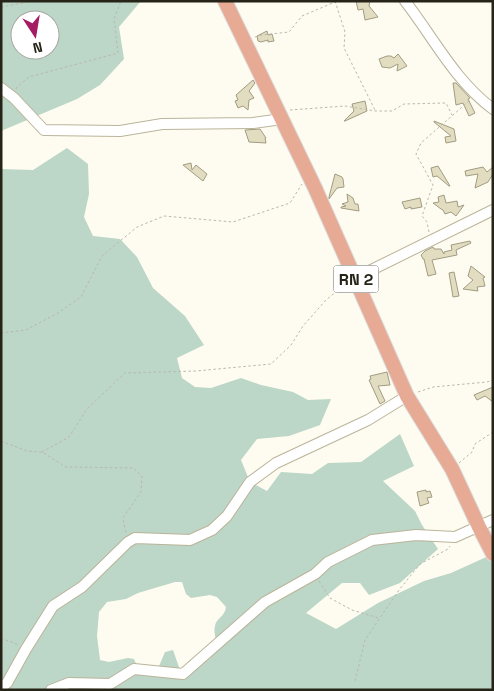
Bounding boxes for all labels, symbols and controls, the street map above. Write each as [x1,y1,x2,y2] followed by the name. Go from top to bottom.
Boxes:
[10,10,60,60] north arrow
[31,38,44,57] text: N
[334,266,378,292] road number: RN 2

